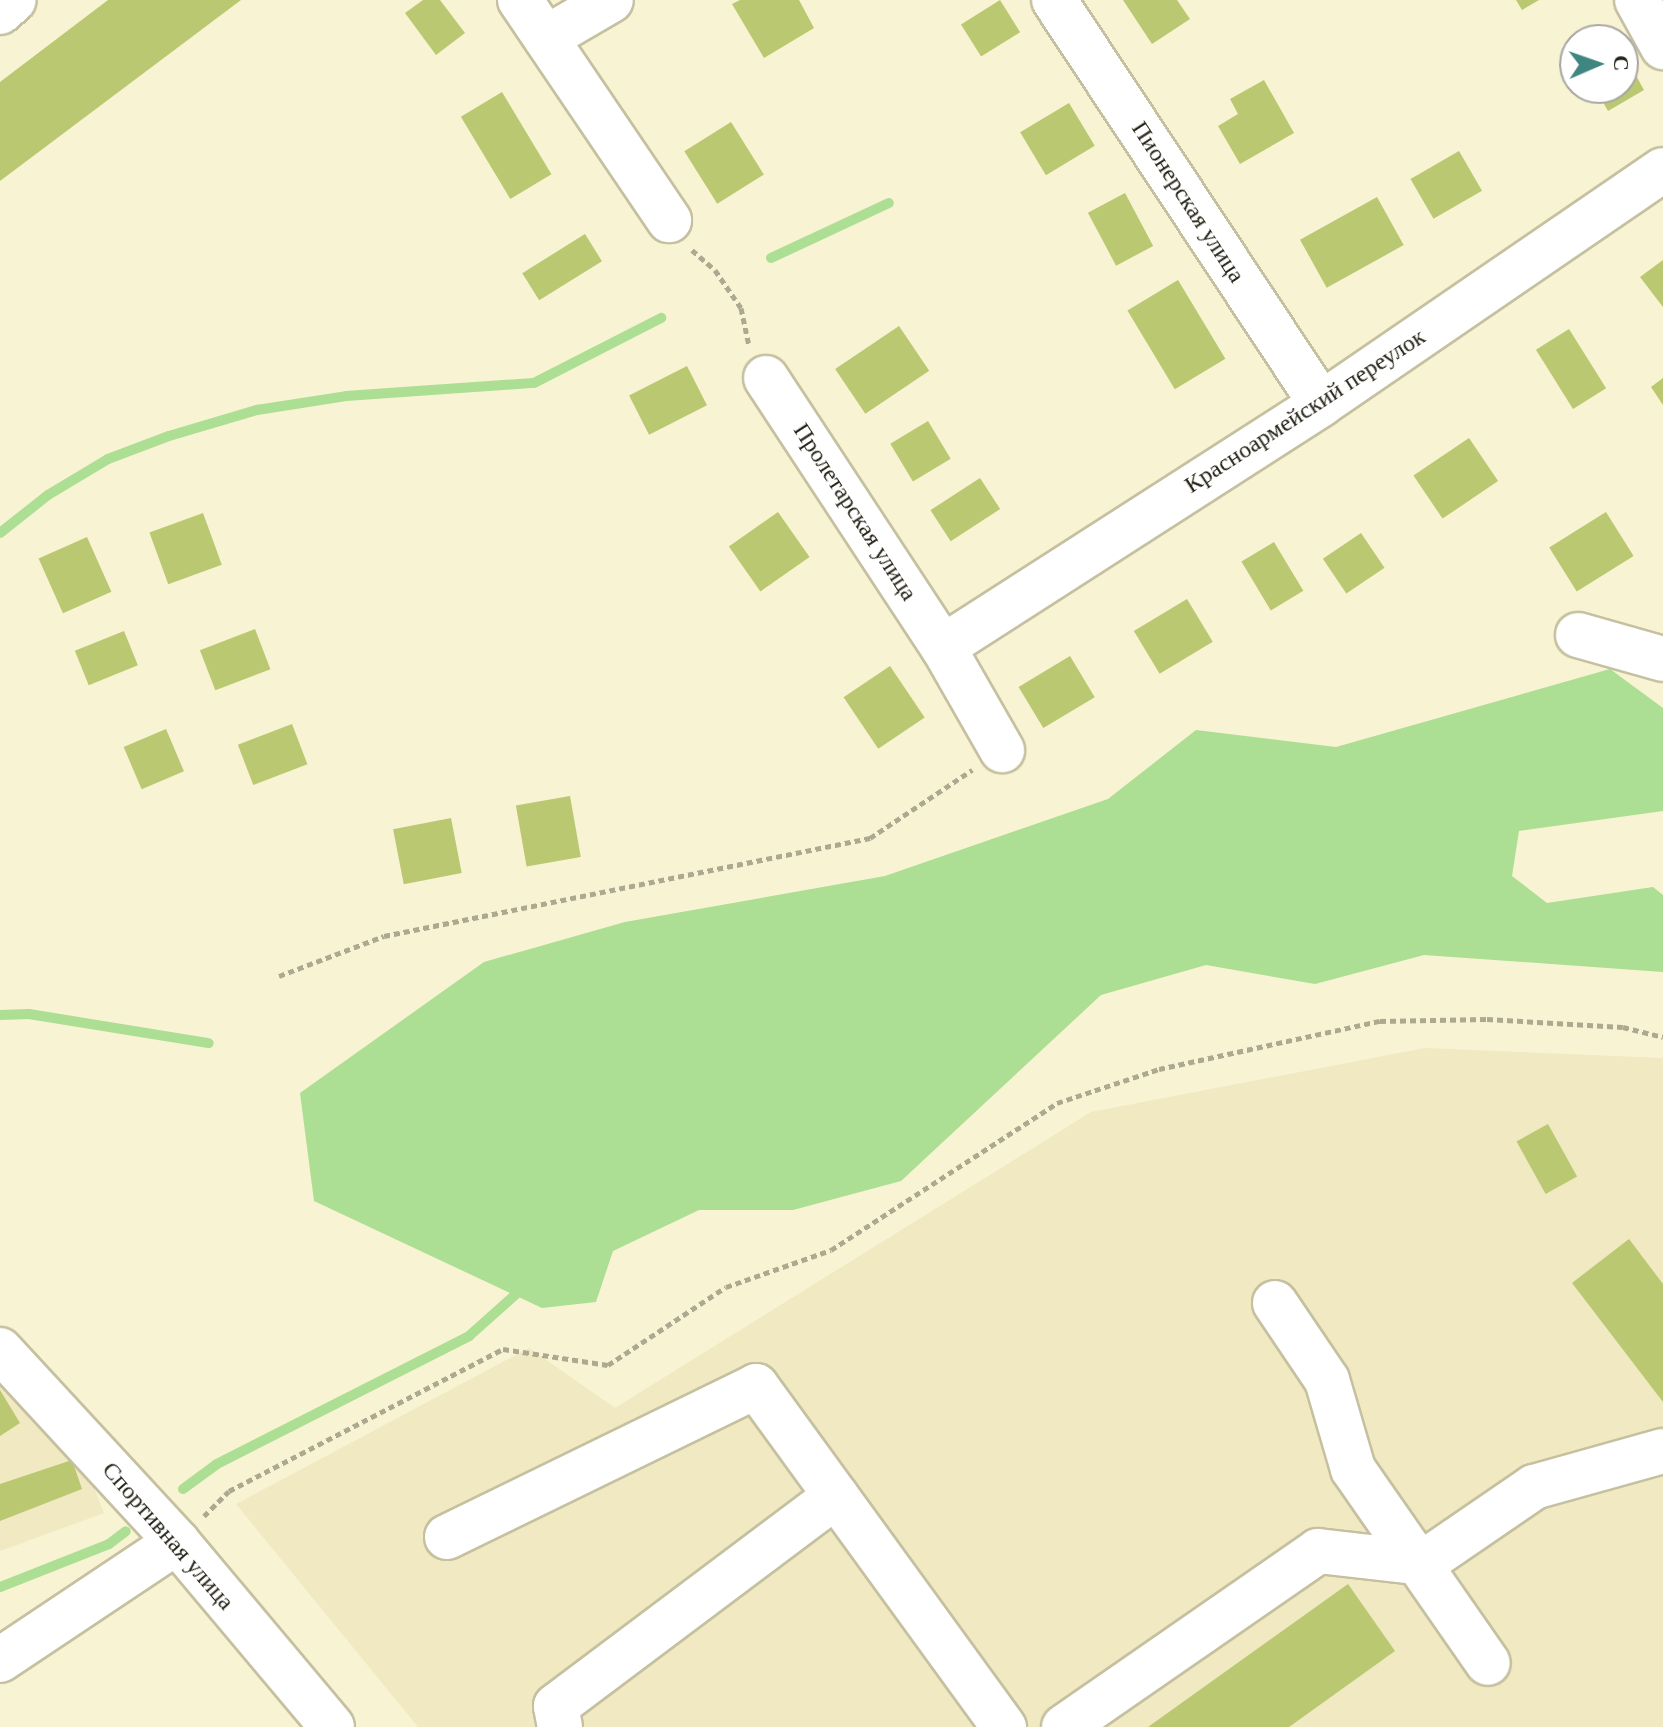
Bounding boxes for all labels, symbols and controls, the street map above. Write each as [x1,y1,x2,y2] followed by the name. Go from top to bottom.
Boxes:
[1559,24,1639,104] north arrow
[1609,55,1634,72] text: С
[1125,116,1251,288] street label: Пионерская улица
[1179,322,1431,500] street label: Красноармейский переулок
[787,418,923,606] street label: Пролетарская улица
[96,1456,240,1616] street label: Спортивная улица

